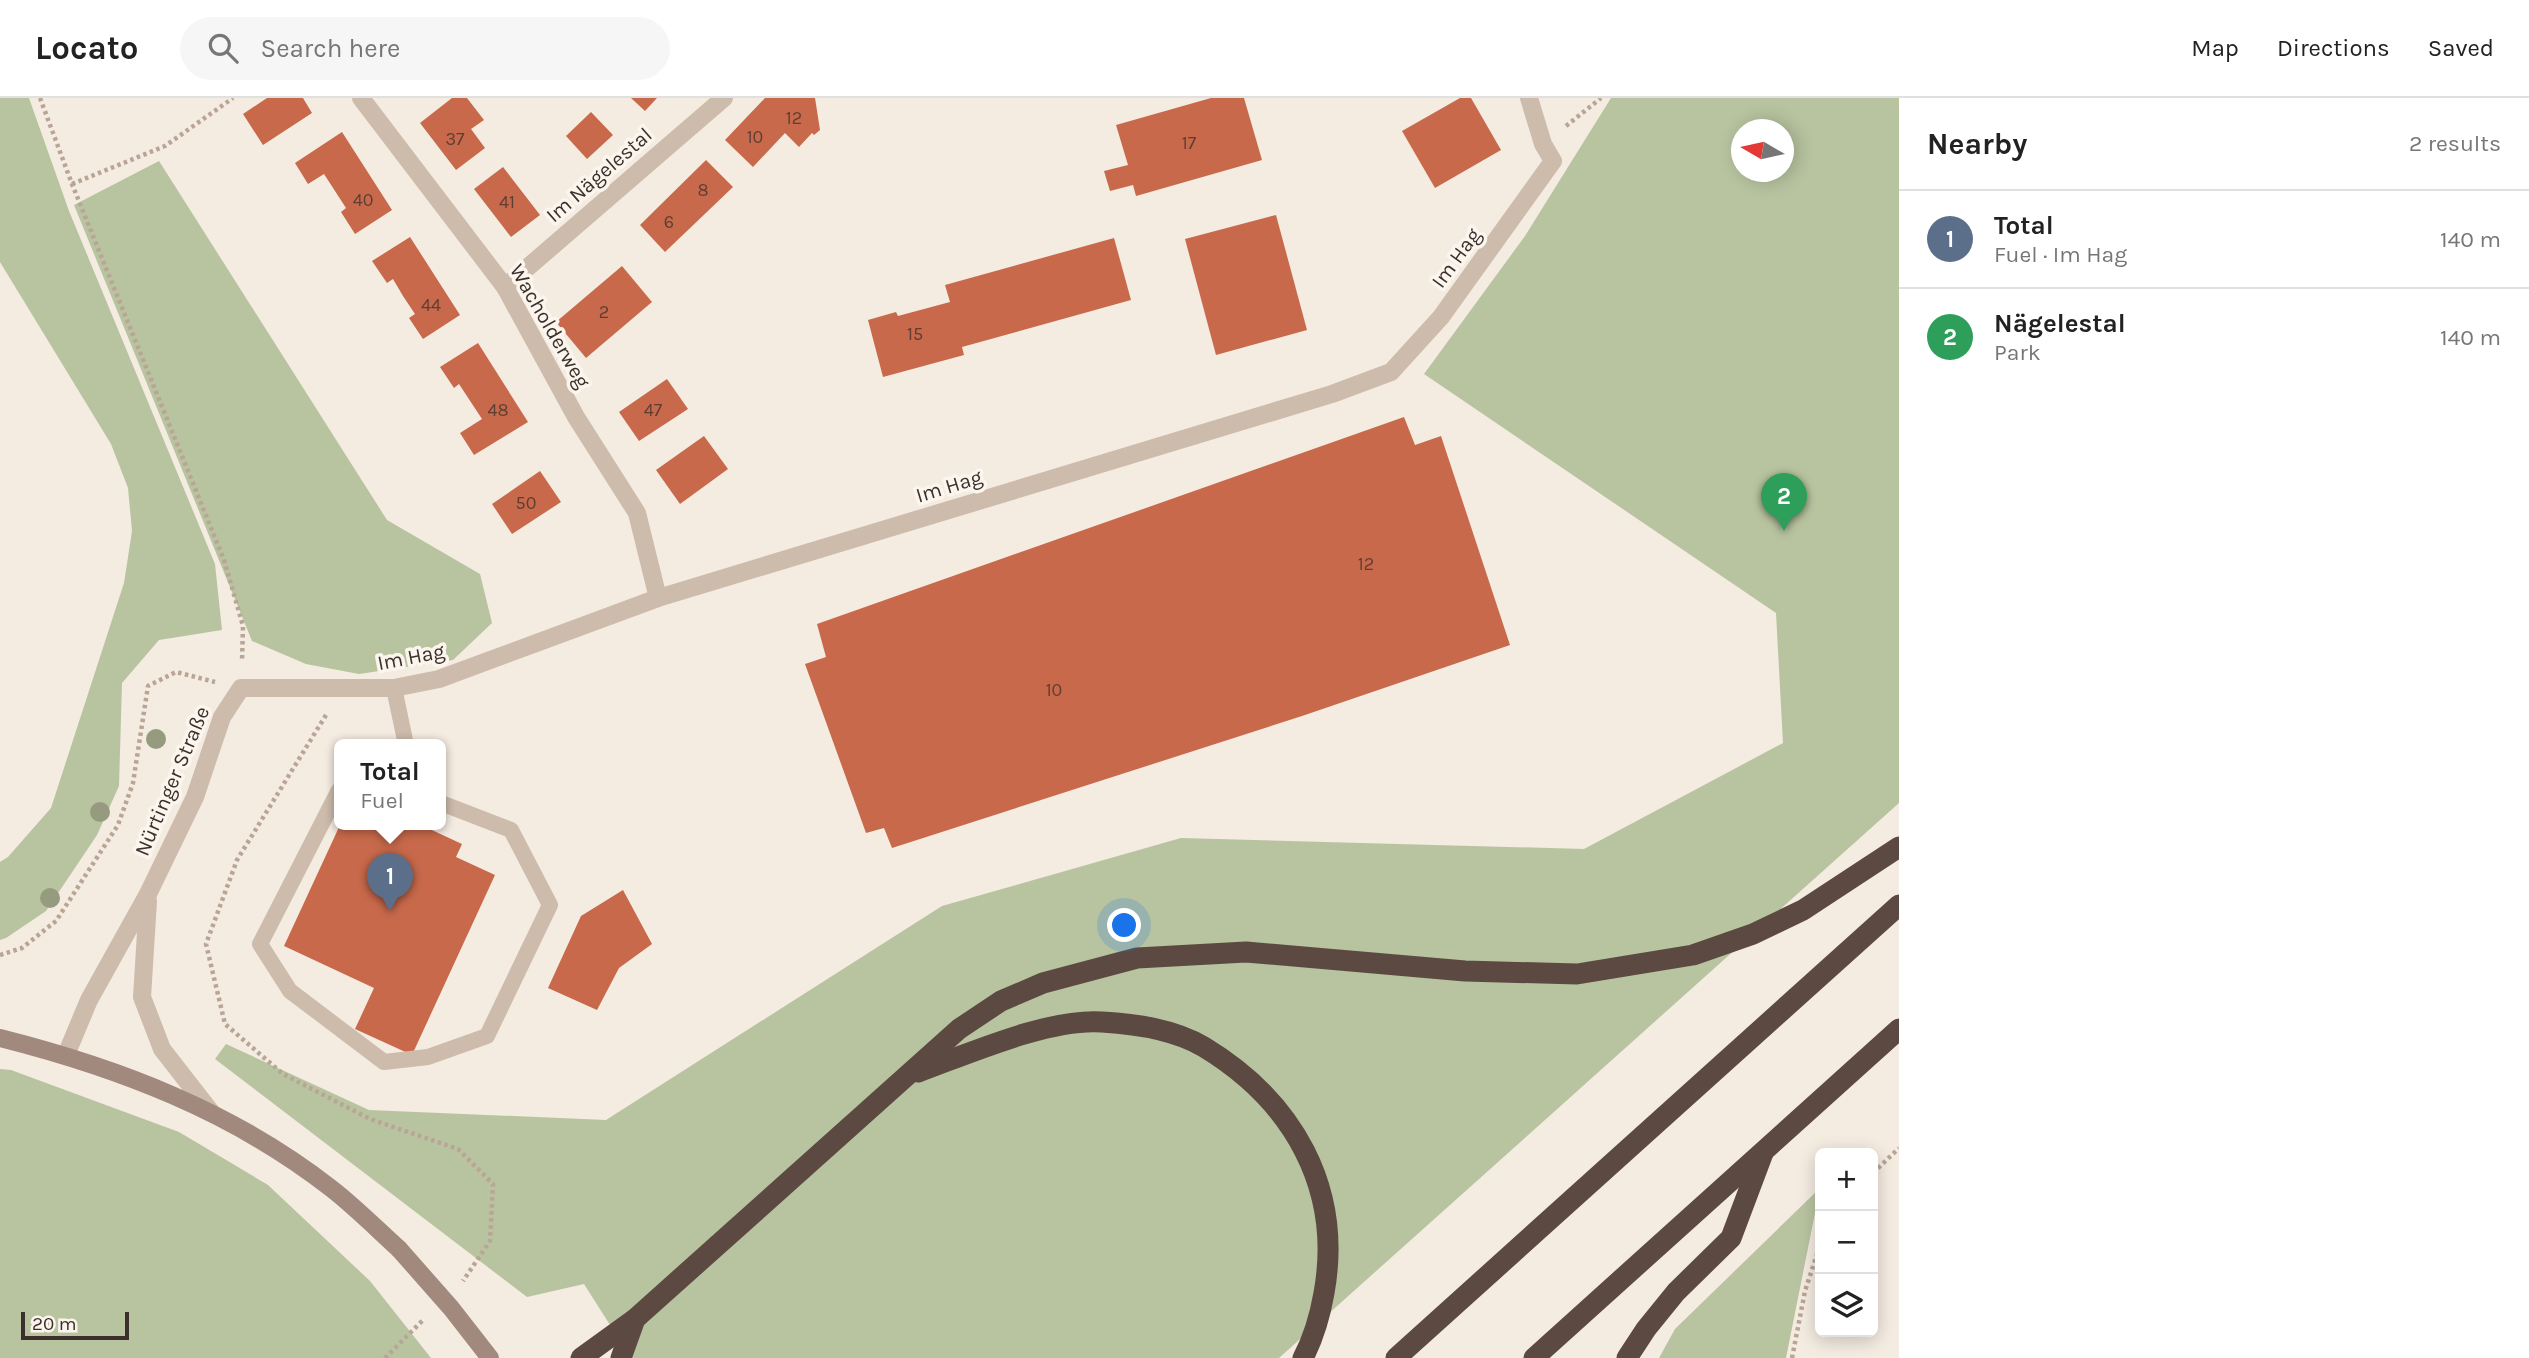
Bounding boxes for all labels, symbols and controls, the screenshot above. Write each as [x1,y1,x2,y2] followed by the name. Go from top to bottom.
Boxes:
[180,17,670,80] search box
[35,29,138,67] text: Locato
[204,29,242,67] icon: search
[260,33,400,64] text: Search here
[2191,34,2239,62] text: Map
[2277,34,2390,62] text: Directions
[2428,34,2494,62] text: Saved
[786,107,802,129] house number: 12
[1731,119,1794,182] north arrow
[541,123,657,227] street label: Im Nägelestal
[747,126,763,148] house number: 10
[1927,126,2027,162] text: Nearby
[445,128,465,150] house number: 37
[2409,130,2501,157] text: 2 results
[1182,132,1197,154] house number: 17
[697,179,709,201] house number: 8
[353,189,373,211] house number: 40
[499,191,515,213] house number: 41
[1994,210,2054,241] text: Total
[664,211,674,233] house number: 6
[1426,223,1486,293] street label: Im Hag
[1946,226,1954,253] text: 1
[2440,226,2501,253] text: 140 m
[1994,241,2127,268] text: Fuel · Im Hag
[505,260,595,392] street label: Wacholderweg
[421,294,441,316] house number: 44
[599,301,609,323] house number: 2
[1994,308,2126,339] text: Nägelestal
[907,323,923,345] house number: 15
[1943,324,1957,351] text: 2
[2440,324,2501,351] text: 140 m
[1994,339,2041,366] text: Park
[487,399,509,421] house number: 48
[644,399,663,421] house number: 47
[913,465,985,507] street label: Im Hag
[1761,473,1807,531] pin: 2
[516,492,536,514] house number: 50
[1358,553,1374,575] house number: 12
[375,639,447,675] street label: Im Hag
[1046,679,1062,701] house number: 10
[130,703,214,859] street label: Nürtinger Straße
[334,739,446,830] popup
[360,756,420,787] text: Total
[360,787,404,814] text: Fuel
[367,853,413,911] pin: 1
[1107,908,1141,942] your location
[1815,1148,1878,1337] map controls
[1815,1148,1878,1211] button: +
[1815,1211,1878,1274] button: −
[1815,1274,1878,1337] button: layers
[21,1309,130,1341] scale bar
[32,1313,77,1335] text: 20 m

